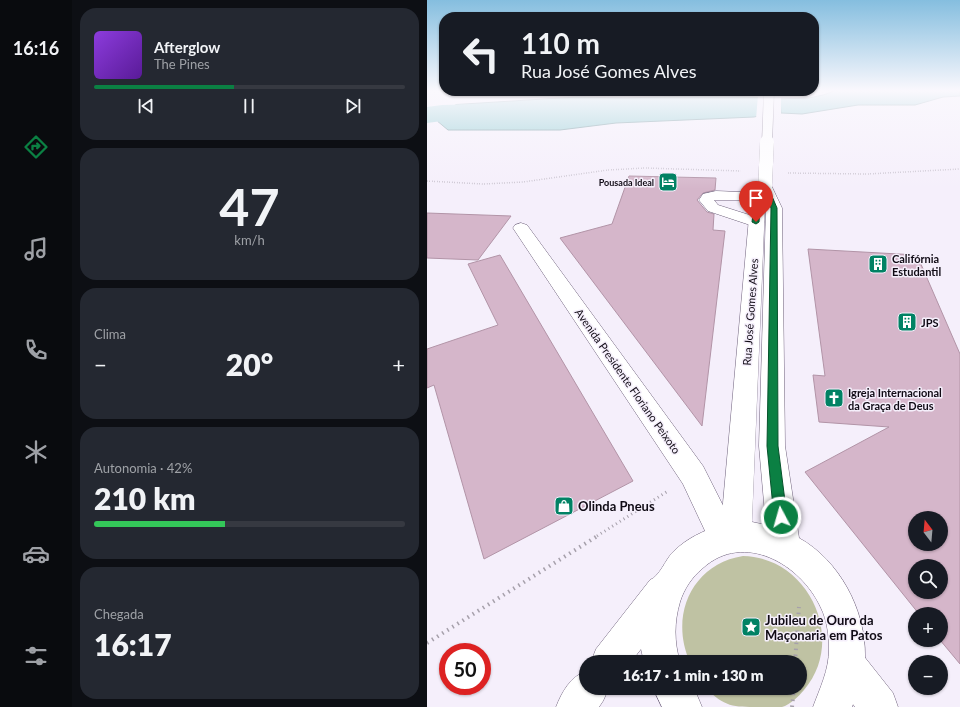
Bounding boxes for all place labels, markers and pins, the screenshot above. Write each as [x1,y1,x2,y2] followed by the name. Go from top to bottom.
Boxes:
[657,171,679,193] hotel icon: Pousada Ideal
[599,177,654,188] place label: Pousada Ideal
[739,181,773,222] pin
[892,252,941,278] place label: Califórnia Estudantil
[867,253,889,275] building icon: Califórnia Estudantil
[896,311,918,333] building icon: JPS
[921,316,939,329] place label: JPS
[848,386,942,412] place label: Igreja Internacional da Graça de Deus
[823,387,845,409] church icon: Igreja Internacional da Graça de Deus
[553,495,575,517] shop icon: Olinda Pneus
[578,498,655,514] place label: Olinda Pneus
[765,612,883,643] place label: Jubileu de Ouro da Maçonaria em Patos
[740,616,762,638] place icon: Jubileu de Ouro da Maçonaria em Patos

